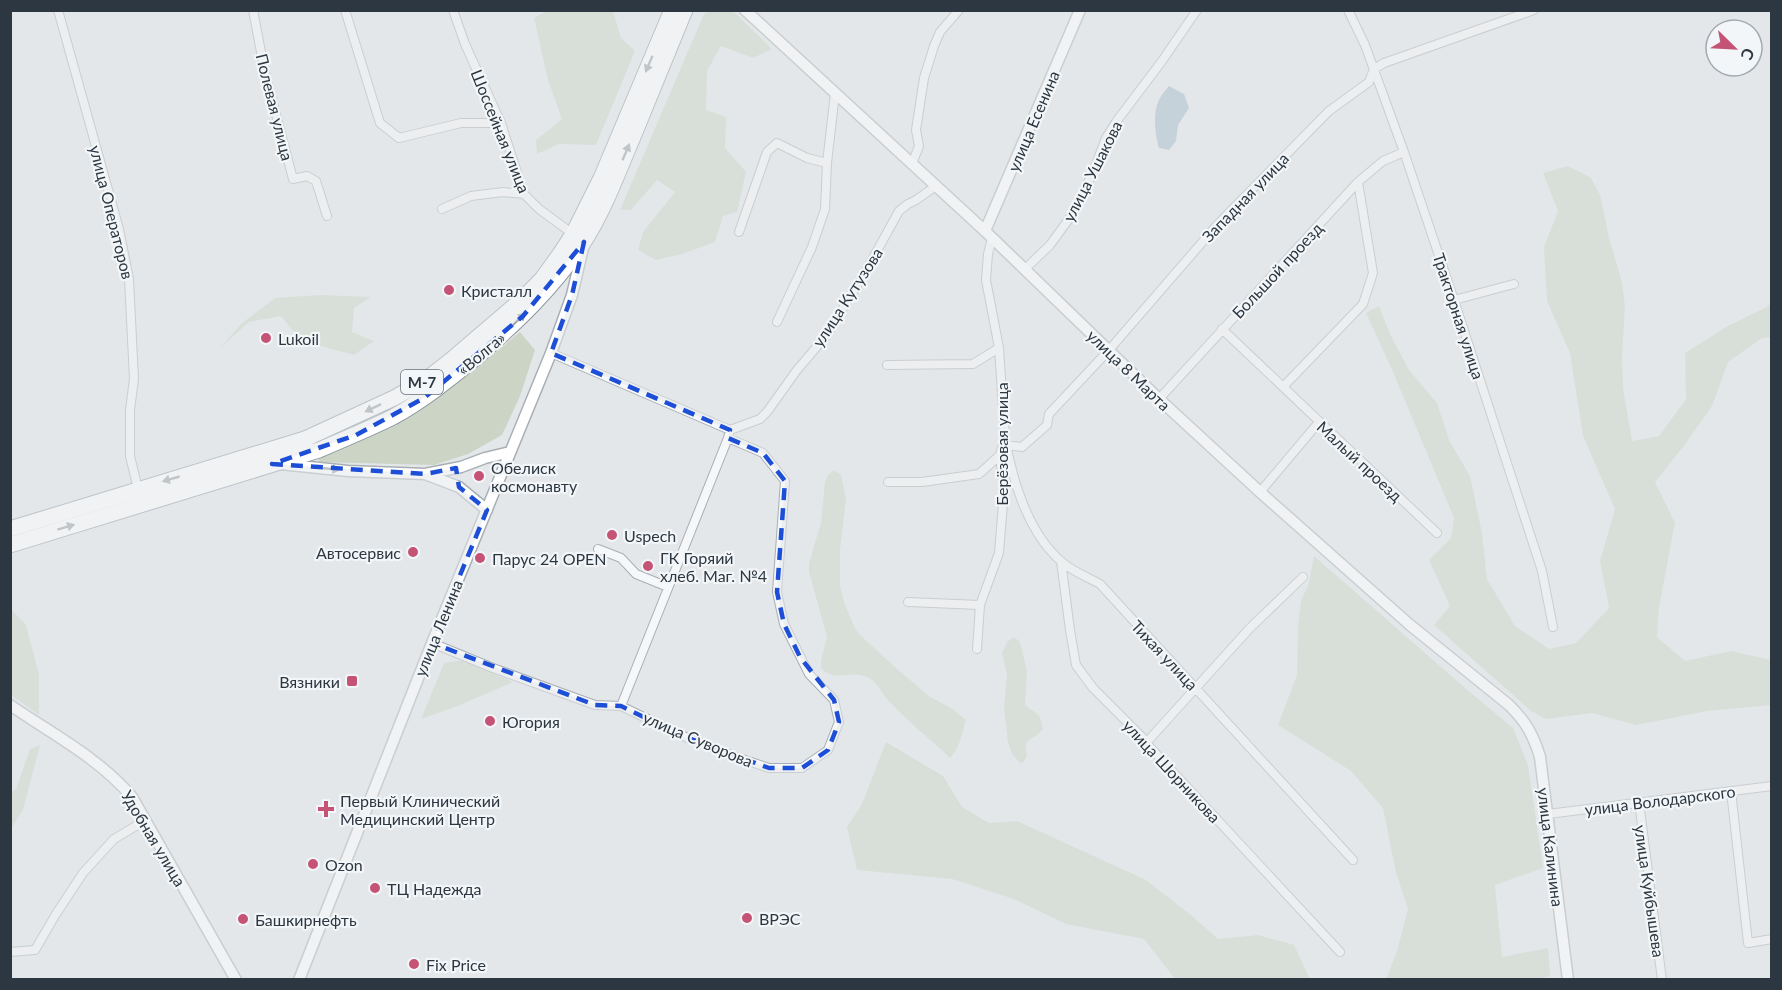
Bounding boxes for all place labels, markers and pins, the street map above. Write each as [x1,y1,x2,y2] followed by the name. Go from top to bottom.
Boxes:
[461,281,532,300] place label: Кристалл
[442,283,456,297] marker: Кристалл
[278,329,319,348] place label: Lukoil
[259,331,273,345] marker: Lukoil
[491,458,578,495] place label: Обелиск космонавту
[472,469,486,483] marker: Обелиск космонавту
[624,526,676,545] place label: Uspech
[605,528,619,542] marker: Uspech
[316,543,401,562] place label: Автосервис
[406,545,420,559] marker: Автосервис
[660,548,767,585] place label: ГК Горяий хлеб. Маг. №4
[492,549,607,568] place label: Парус 24 OPEN
[473,551,487,565] marker: Парус 24 OPEN
[641,559,655,573] marker: ГК Горяий хлеб. Маг. №4
[279,672,340,691] place label: Вязники
[345,674,359,688] marker: Вязники
[502,712,560,731] place label: Югория
[483,714,497,728] marker: Югория
[340,791,500,828] place label: Первый Клинический Медицинский Центр
[317,800,335,818] marker: Первый Клинический Медицинский Центр
[325,855,363,874] place label: Ozon
[306,857,320,871] marker: Ozon
[387,879,482,898] place label: ТЦ Надежда
[368,881,382,895] marker: ТЦ Надежда
[759,909,801,928] place label: ВРЭС
[255,910,357,929] place label: Башкирнефть
[740,911,754,925] marker: ВРЭС
[236,912,250,926] marker: Башкирнефть
[426,955,486,974] place label: Fix Price
[407,957,421,971] marker: Fix Price

